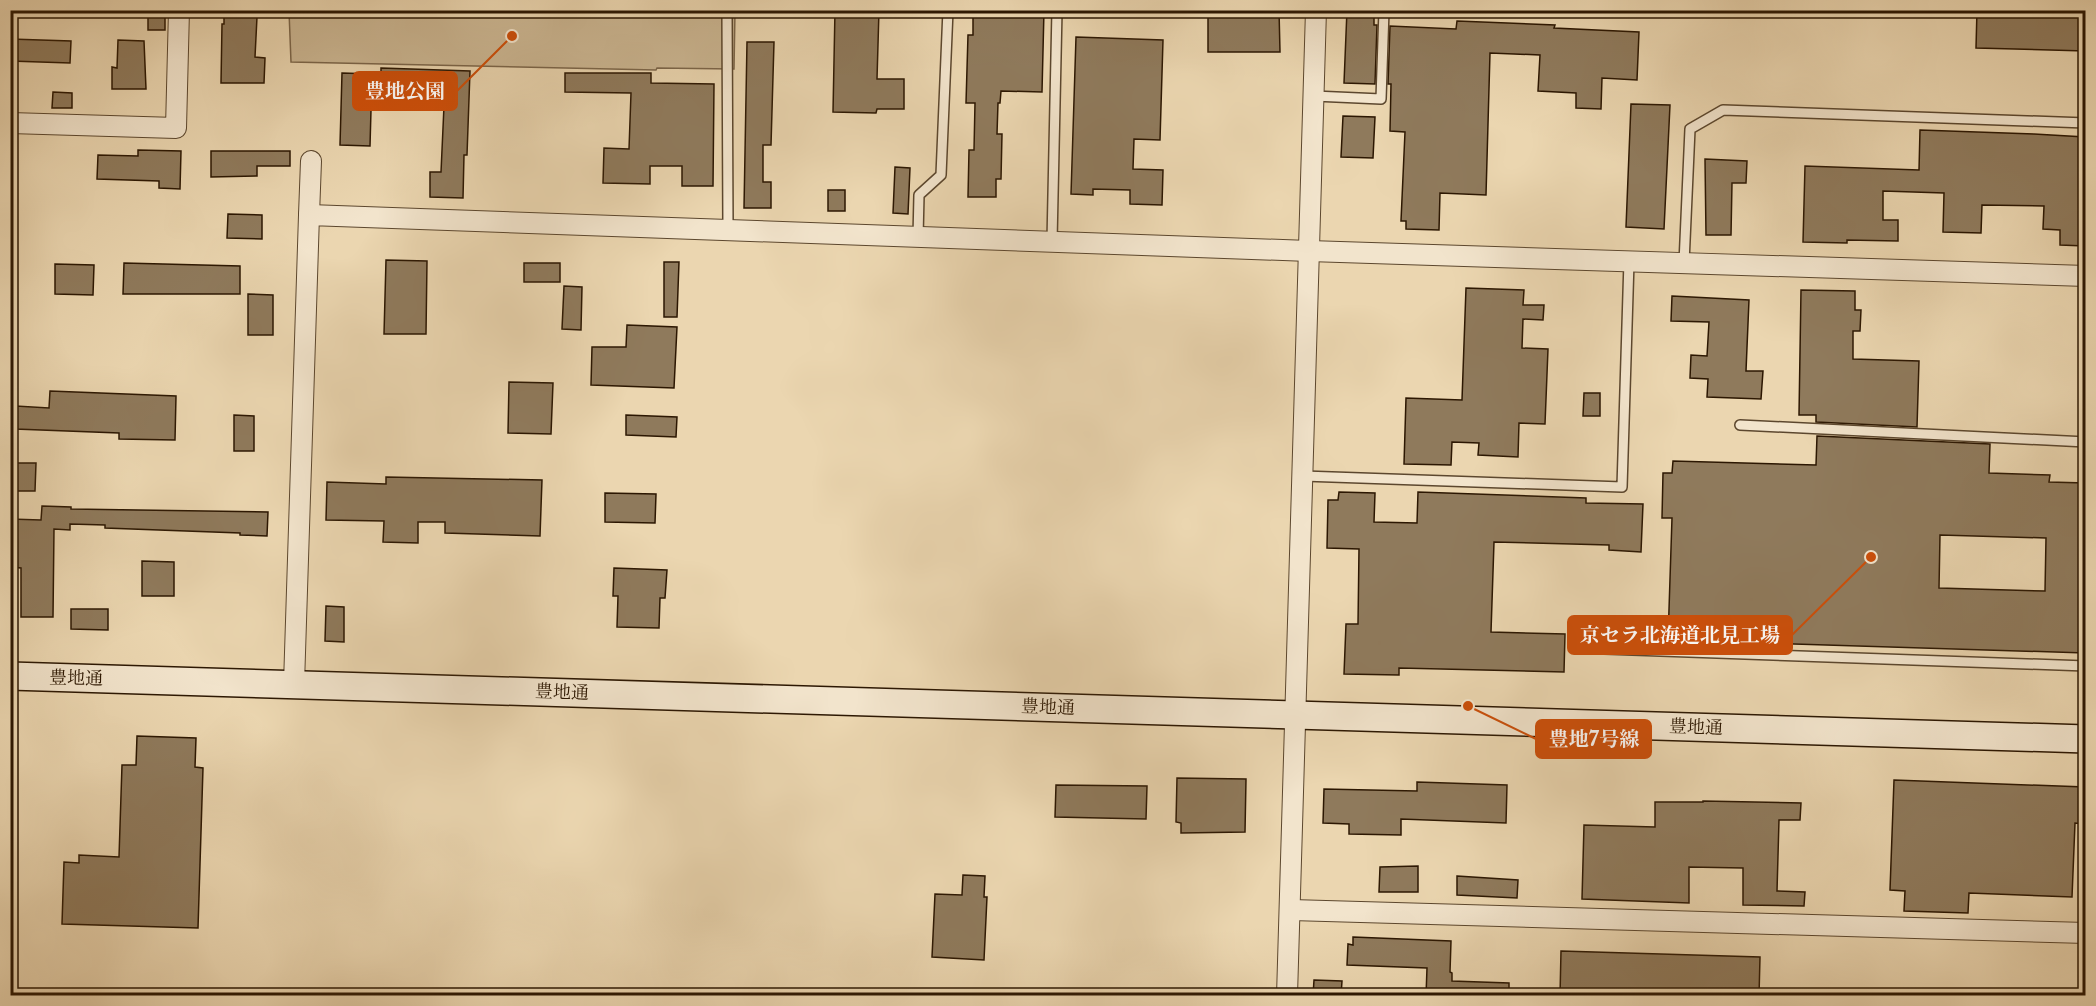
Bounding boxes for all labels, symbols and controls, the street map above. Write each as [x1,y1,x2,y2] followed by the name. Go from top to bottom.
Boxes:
[353,72,457,110] callout: 豊地公園
[365,79,445,103] text: 豊地公園
[1568,616,1792,654] callout: 京セラ北海道北見工場
[1580,623,1780,647] text: 京セラ北海道北見工場
[49,667,103,689] street label: 豊地通
[535,680,589,704] street label: 豊地通
[1021,695,1075,719] street label: 豊地通
[1669,715,1723,739] street label: 豊地通
[1536,720,1651,758] callout: 豊地7号線
[1549,727,1639,751] text: 豊地7号線

